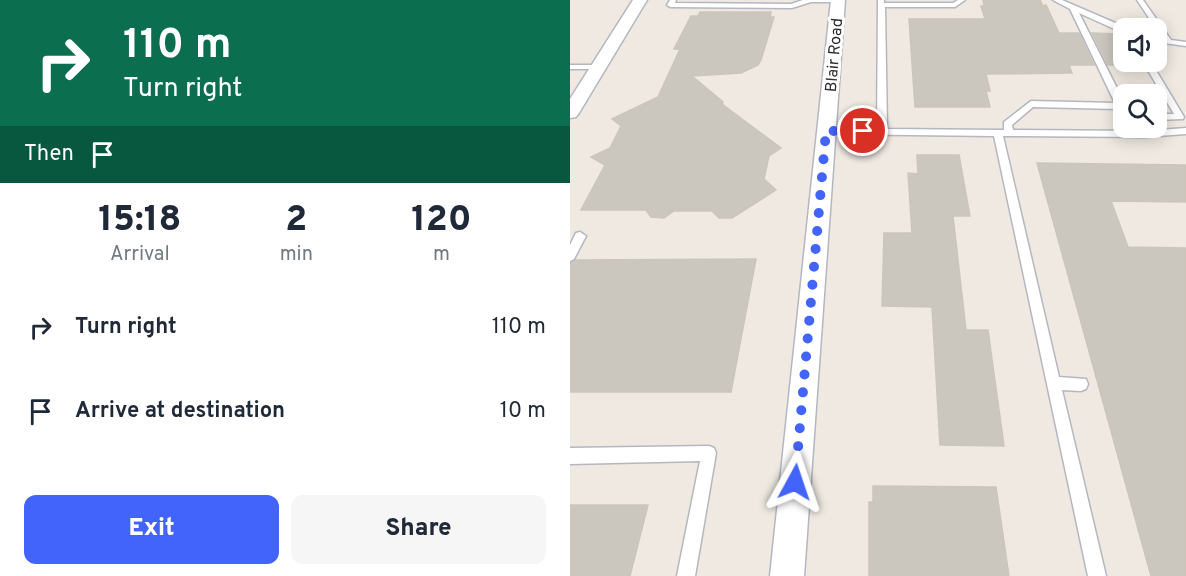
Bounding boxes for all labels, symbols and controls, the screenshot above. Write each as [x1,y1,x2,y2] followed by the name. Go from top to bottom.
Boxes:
[822,17,848,93] street label: Blair Road
[1113,18,1167,138] map controls
[1113,18,1167,72] button: sound
[123,20,232,73] text: 110 m
[24,24,102,102] icon: right
[123,72,242,106] text: Turn right
[1113,84,1167,138] button: search
[837,105,888,156] pin
[846,114,879,147] icon: arrive
[86,138,119,171] icon: arrive
[24,141,74,168] text: Then
[98,198,181,244] text: 15:18
[285,198,307,244] text: 2
[411,198,472,244] text: 120
[110,242,170,268] text: Arrival
[280,242,313,268] text: min
[433,242,450,268] text: m
[24,311,57,344] icon: right
[75,314,177,341] text: Turn right
[492,314,546,341] text: 110 m
[24,395,57,428] icon: arrive
[75,398,285,425] text: Arrive at destination
[500,398,546,425] text: 10 m
[763,450,827,514] position arrow
[24,495,279,564] button: Exit
[291,495,546,564] button: Share

